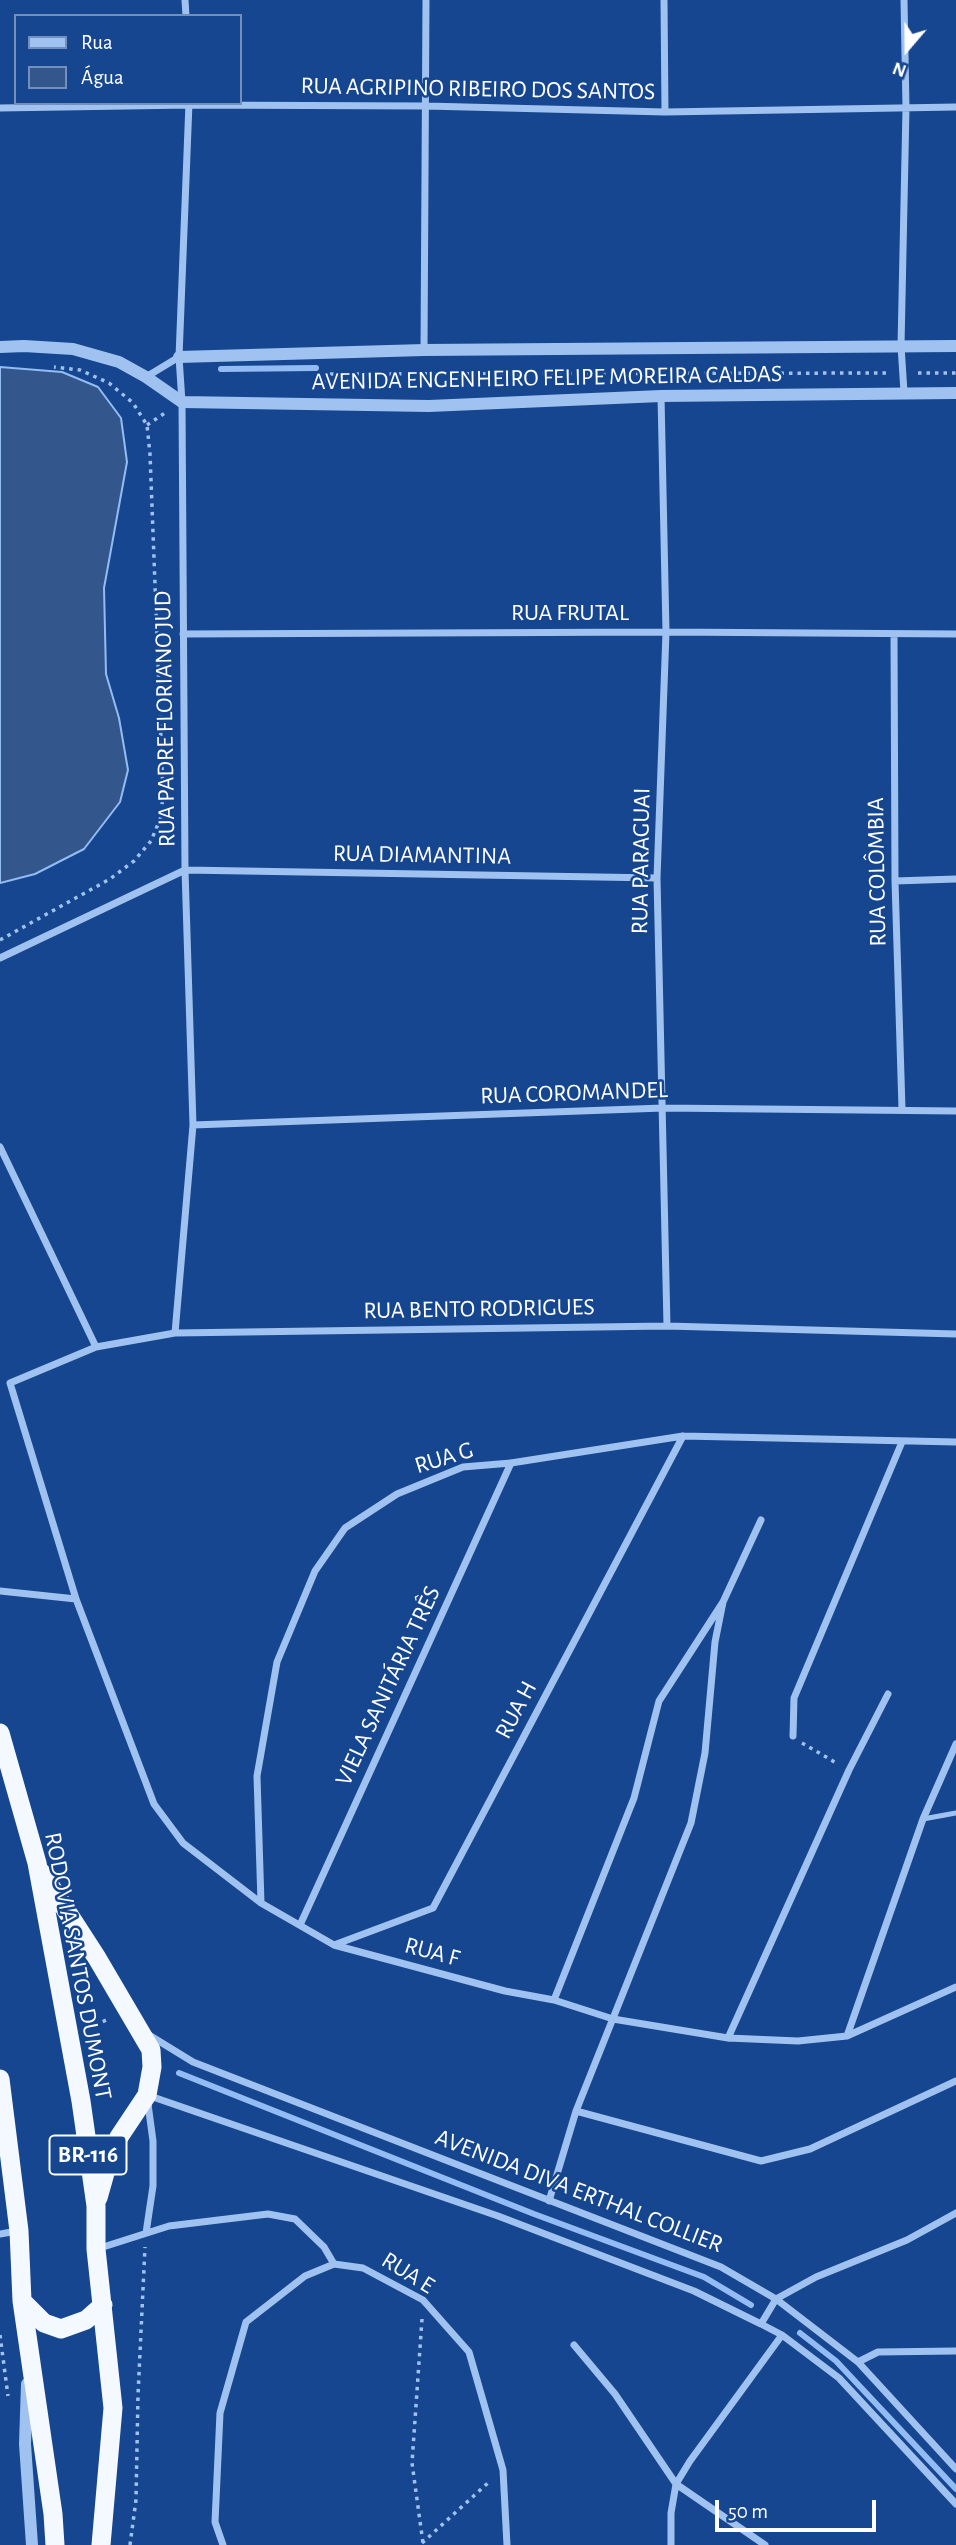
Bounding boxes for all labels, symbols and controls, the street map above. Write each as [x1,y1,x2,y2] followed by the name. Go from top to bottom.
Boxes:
[14,14,242,105] legend
[872,14,942,84] north arrow
[81,32,113,53] text: Rua
[890,58,909,80] text: N
[81,67,124,88] text: Água
[300,72,656,106] street label: RUA AGRIPINO RIBEIRO DOS SANTOS
[311,359,783,397] street label: AVENIDA ENGENHEIRO FELIPE MOREIRA CALDAS
[148,591,182,847] street label: RUA PADRE FLORIANO JUD
[511,599,629,627] street label: RUA FRUTAL
[625,787,657,935] street label: RUA PARAGUAI
[861,797,893,947] street label: RUA COLÔMBIA
[333,839,511,871] street label: RUA DIAMANTINA
[480,1075,668,1111] street label: RUA COROMANDEL
[363,1293,595,1325] street label: RUA BENTO RODRIGUES
[411,1436,477,1480] street label: RUA G
[329,1582,447,1790] street label: VIELA SANITÁRIA TRÊS
[489,1676,543,1744] street label: RUA H
[38,1830,118,2102] street label: RODOVIA SANTOS DUMONT
[401,1931,463,1973] street label: RUA F
[431,2123,727,2259] street label: AVENIDA DIVA ERTHAL COLLIER
[50,2136,126,2174] road number: BR-116
[376,2246,440,2300] street label: RUA E
[718,2486,879,2530] scale bar
[728,2501,768,2522] text: 50 m

